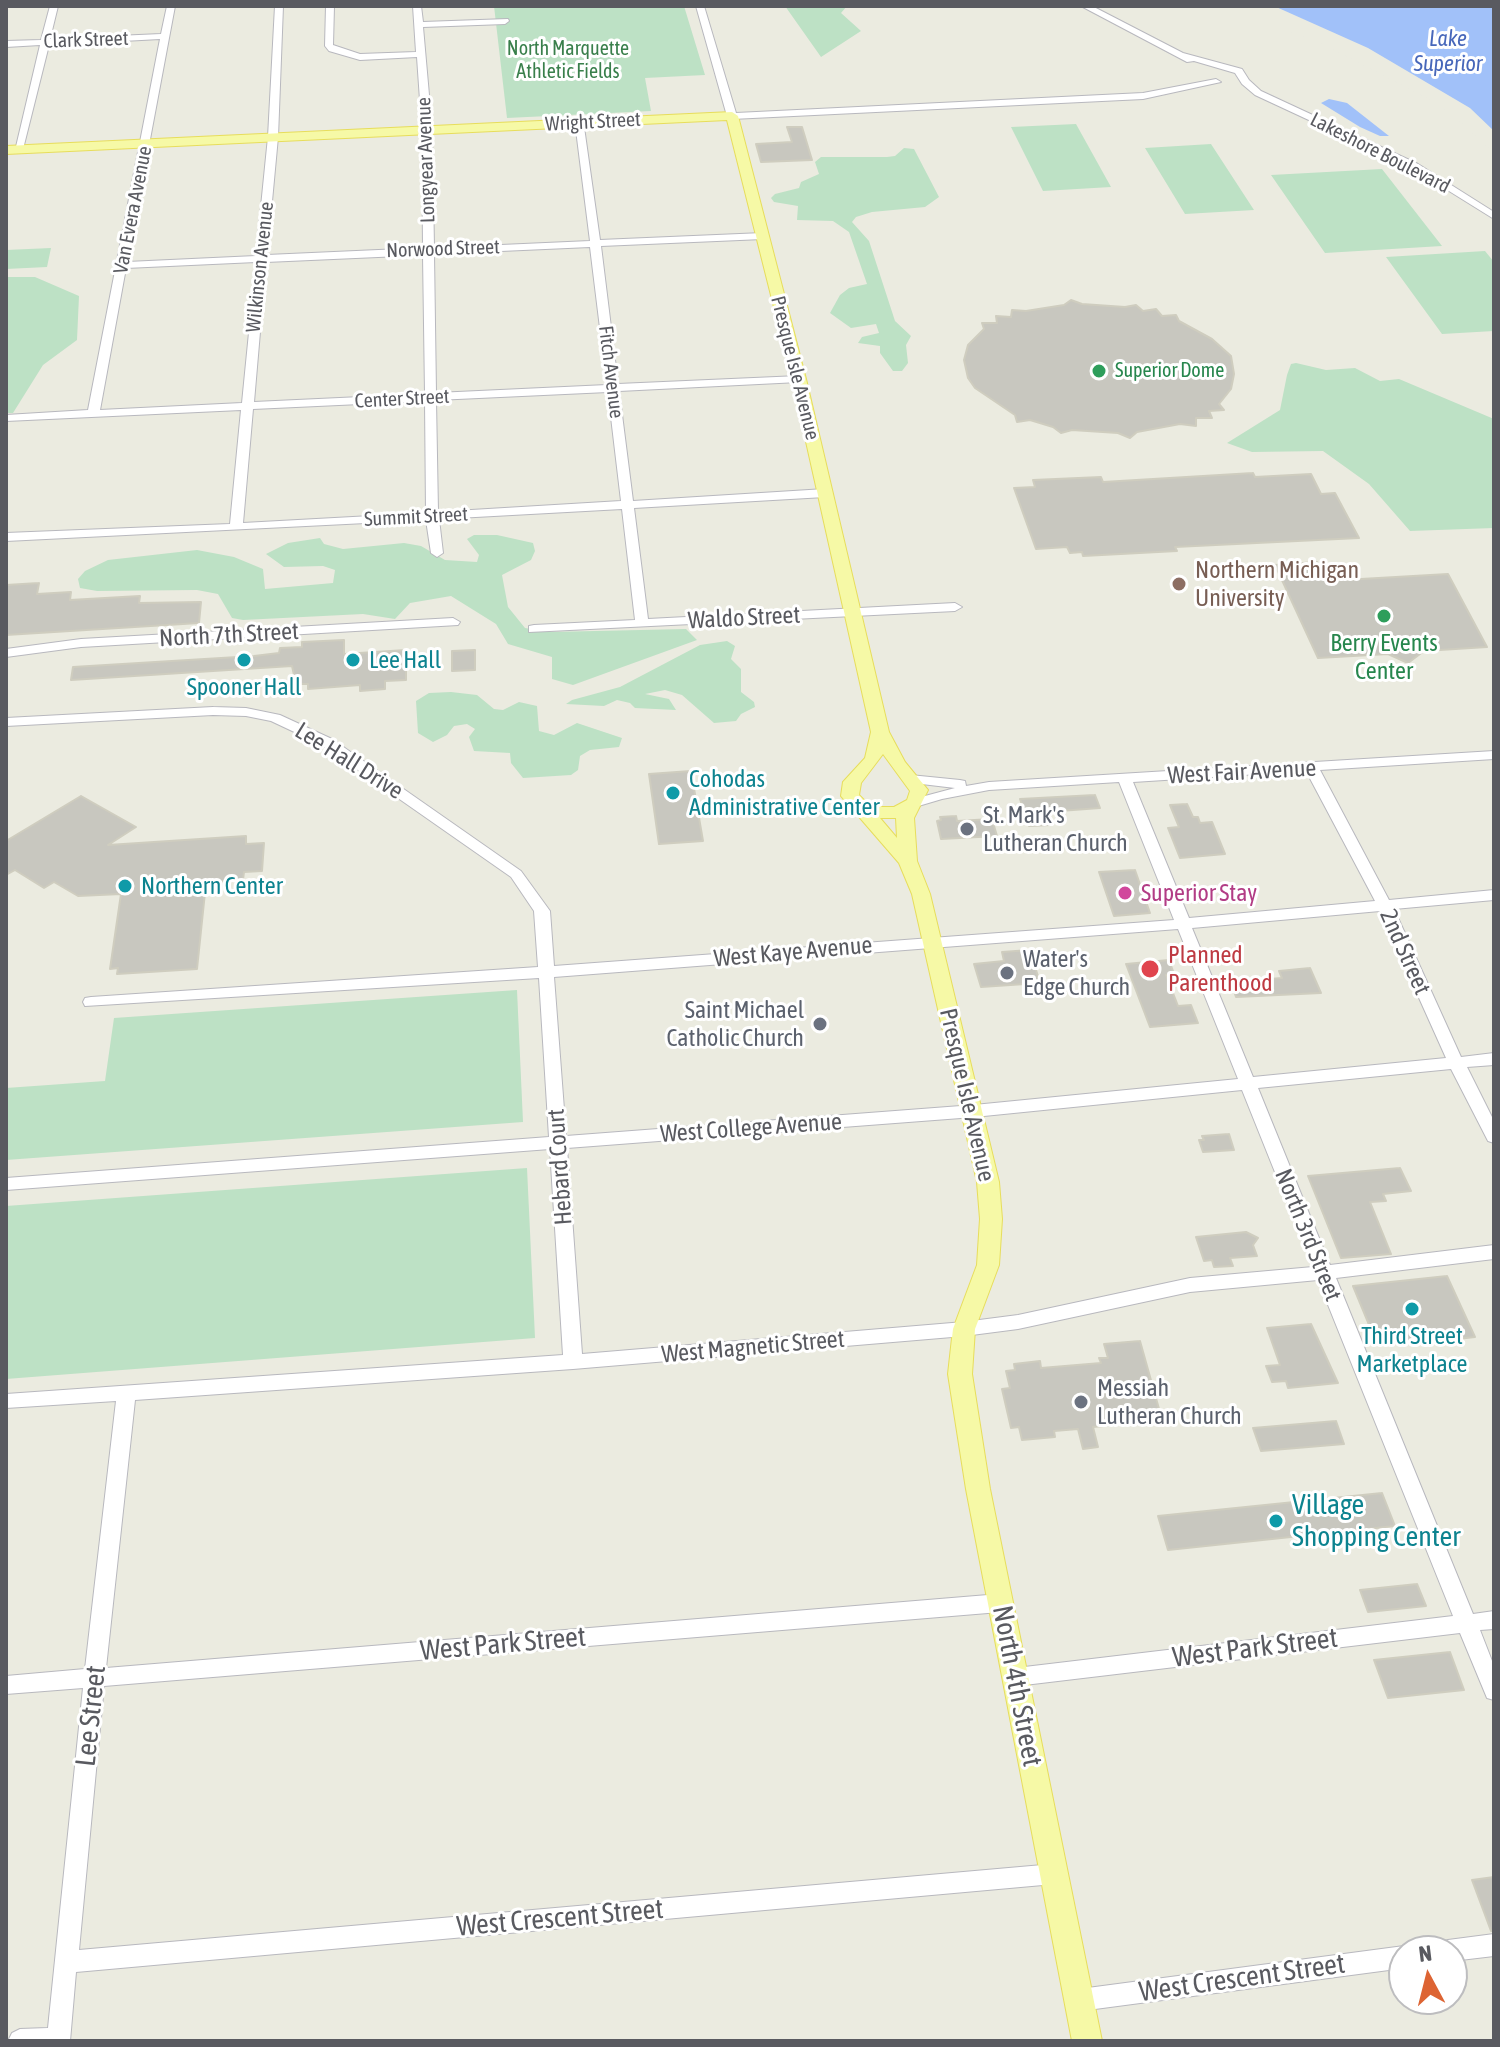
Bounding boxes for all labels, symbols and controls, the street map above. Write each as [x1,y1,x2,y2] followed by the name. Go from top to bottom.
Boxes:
[1414,26,1482,78] water label: Lake Superior
[43,27,129,53] street label: Clark Street
[507,37,629,84] park label: North Marquette Athletic Fields
[412,97,440,223] street label: Longyear Avenue
[1306,107,1454,199] street label: Lakeshore Boulevard
[545,108,641,136] street label: Wright Street
[109,144,157,276] street label: Van Evera Avenue
[241,201,279,333] street label: Wilkinson Avenue
[386,235,500,263] street label: Norwood Street
[766,294,824,442] street label: Presque Isle Avenue
[593,324,629,420] street label: Fitch Avenue
[1115,359,1224,383] place label: Superior Dome
[1090,362,1108,380] marker: Superior Dome
[354,385,450,413] street label: Center Street
[364,502,468,532] street label: Summit Street
[1195,556,1359,612] place label: Northern Michigan University
[1170,575,1188,593] marker: Northern Michigan University
[687,601,801,635] street label: Waldo Street
[1375,607,1393,625] marker: Berry Events Center
[158,617,300,653] street label: North 7th Street
[1330,629,1438,685] place label: Berry Events Center
[369,646,441,674] place label: Lee Hall
[235,651,253,669] marker: Spooner Hall
[344,651,362,669] marker: Lee Hall
[187,673,301,701] place label: Spooner Hall
[290,716,408,806] street label: Lee Hall Drive
[1167,754,1317,790] street label: West Fair Avenue
[689,765,879,821] place label: Cohodas Administrative Center
[664,784,682,802] marker: Cohodas Administrative Center
[983,801,1128,857] place label: St. Mark's Lutheran Church
[958,820,976,838] marker: St. Mark's Lutheran Church
[141,872,283,900] place label: Northern Center
[116,877,134,895] marker: Northern Center
[1141,879,1257,907] place label: Superior Stay
[1116,884,1134,902] marker: Superior Stay
[1373,905,1437,999] street label: 2nd Street
[713,931,873,973] street label: West Kaye Avenue
[1168,941,1273,997] place label: Planned Parenthood
[1023,945,1130,1001] place label: Water's Edge Church
[1139,958,1161,980] marker: Planned Parenthood
[998,964,1016,982] marker: Water's Edge Church
[667,996,804,1052] place label: Saint Michael Catholic Church
[933,1006,1001,1184] street label: Presque Isle Avenue
[811,1015,829,1033] marker: Saint Michael Catholic Church
[659,1107,843,1149] street label: West College Avenue
[542,1108,578,1226] street label: Hebard Court
[1268,1165,1348,1305] street label: North 3rd Street
[1403,1300,1421,1318] marker: Third Street Marketplace
[1357,1322,1467,1378] place label: Third Street Marketplace
[660,1325,846,1369] street label: West Magnetic Street
[1097,1374,1242,1430] place label: Messiah Lutheran Church
[1072,1393,1090,1411] marker: Messiah Lutheran Church
[1292,1488,1461,1554] place label: Village Shopping Center
[1267,1512,1285,1530] marker: Village Shopping Center
[985,1603,1049,1769] street label: North 4th Street
[419,1620,587,1668] street label: West Park Street
[1171,1621,1339,1675] street label: West Park Street
[69,1664,113,1768] street label: Lee Street
[455,1892,665,1944] street label: West Crescent Street
[1388,1935,1468,2015] north arrow
[1417,1939,1433,1967] text: N
[1137,1947,1347,2009] street label: West Crescent Street

